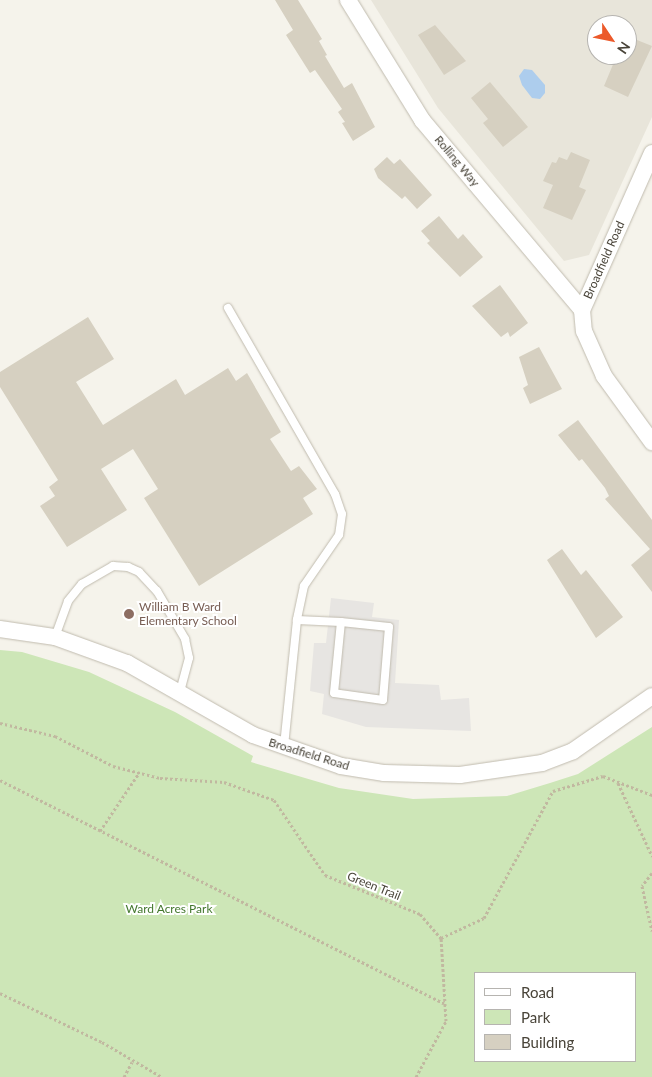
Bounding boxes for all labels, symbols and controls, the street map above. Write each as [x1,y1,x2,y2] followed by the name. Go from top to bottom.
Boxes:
[587,15,637,65] north arrow
[614,39,634,57] text: N
[431,133,483,189] street label: Rolling Way
[580,219,628,301] street label: Broadfield Road
[139,600,237,628] place label: William B Ward Elementary School
[123,608,135,620] marker: William B Ward Elementary School
[267,735,351,773] street label: Broadfield Road
[345,869,403,903] street label: Green Trail
[125,902,213,916] park label: Ward Acres Park
[474,972,637,1062] legend
[521,983,554,1001] text: Road
[521,1008,550,1026] text: Park
[521,1033,574,1051] text: Building

